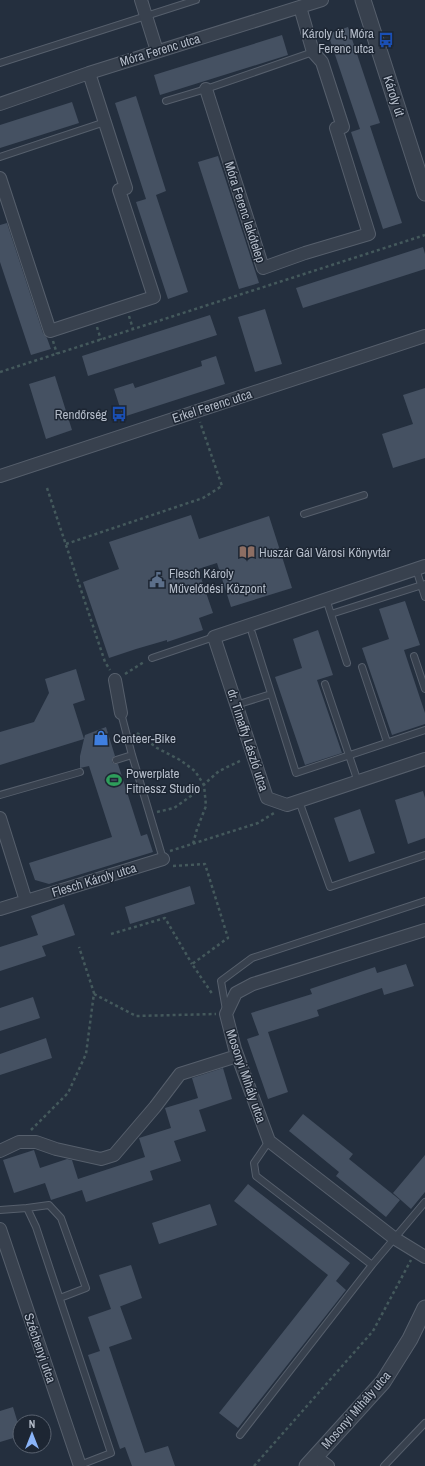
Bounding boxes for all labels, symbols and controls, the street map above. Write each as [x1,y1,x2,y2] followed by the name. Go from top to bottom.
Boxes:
[302,25,374,57] place label: Károly út, Móra Ferenc utca
[118,30,202,70] street label: Móra Ferenc utca
[377,31,395,49] bus stop icon: Károly út, Móra Ferenc utca
[379,73,409,119] street label: Károly út
[221,159,269,265] street label: Móra Ferenc lakótelep
[170,385,254,427] street label: Erkel Ferenc utca
[110,405,128,423] bus stop icon: Rendőrség
[55,406,107,423] place label: Rendőrség
[238,543,256,561] library icon: Huszár Gál Városi Könyvtár
[259,544,391,561] place label: Huszár Gál Városi Könyvtár
[169,565,266,597] place label: Flesch Károly Művelődési Központ
[148,571,166,589] public building icon: Flesch Károly Művelődési Központ
[223,687,273,793] street label: dr. Timaffy László utca
[92,729,110,747] shop icon: Centeer-Bike
[113,730,176,747] place label: Centeer-Bike
[126,765,200,797] place label: Powerplate Fitnessz Studio
[105,771,123,789] sports icon: Powerplate Fitnessz Studio
[50,859,138,901] street label: Flesch Károly utca
[222,1027,270,1125] street label: Mosonyi Mihály utca
[20,1311,60,1385] street label: Széchenyi utca
[318,1367,395,1452] street label: Mosonyi Mihály utca
[12,1414,52,1454] north arrow
[29,1417,35,1431] text: N

